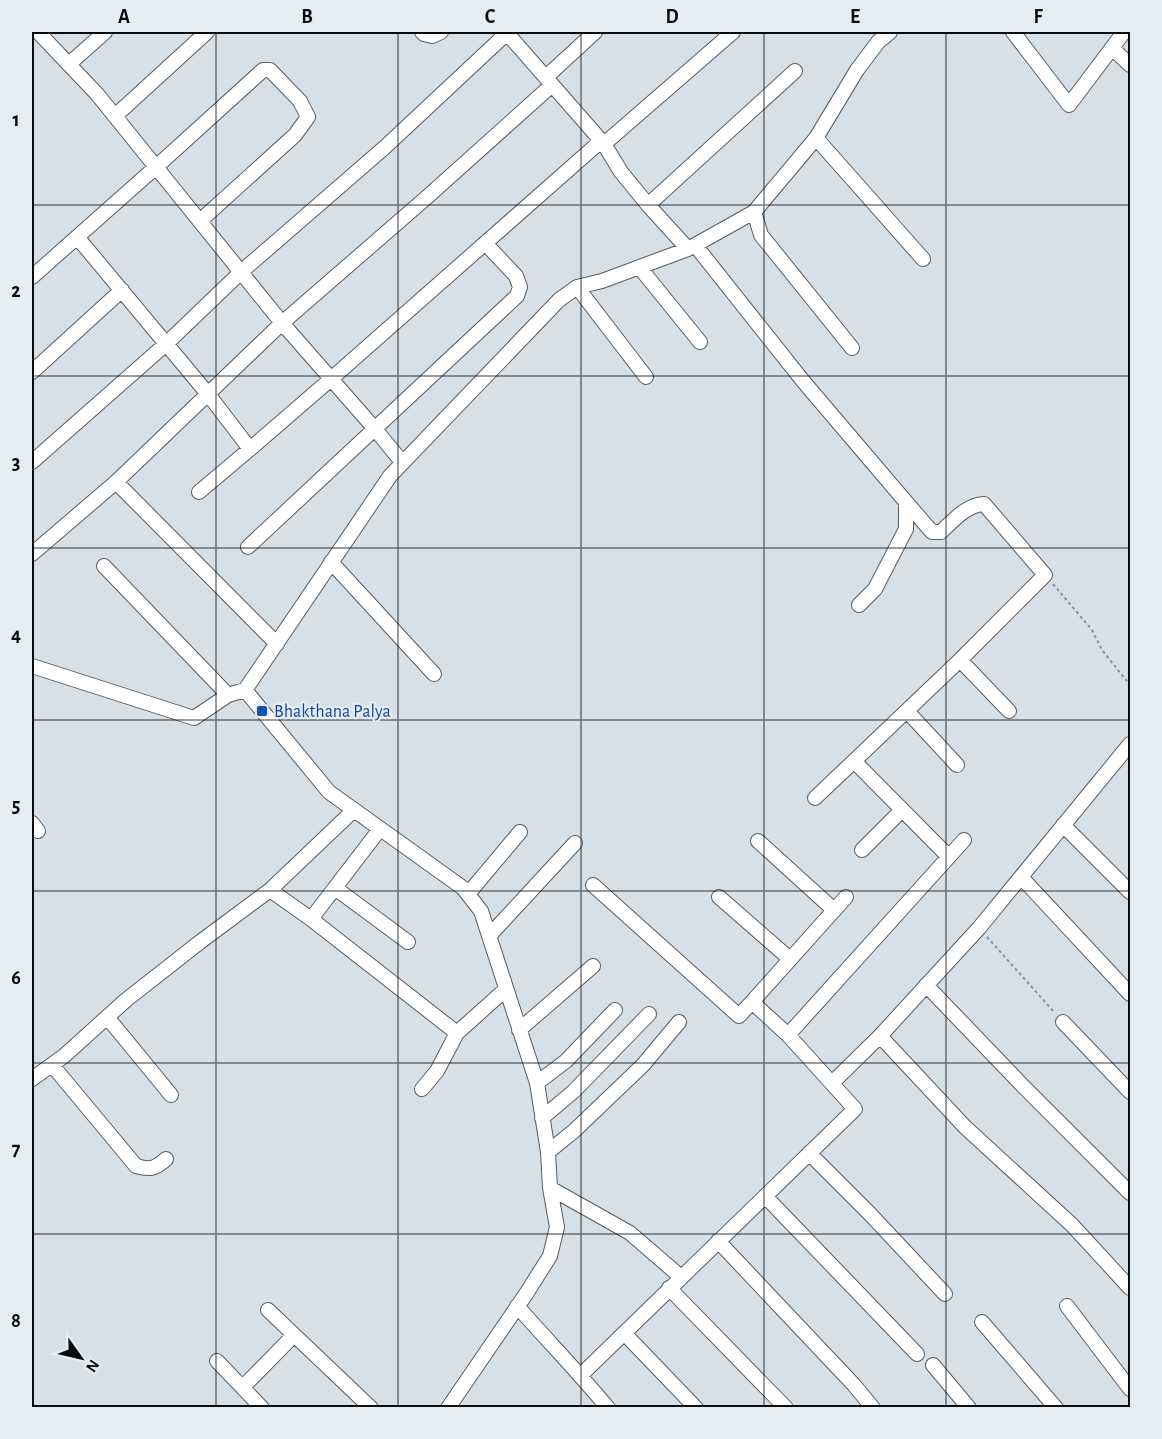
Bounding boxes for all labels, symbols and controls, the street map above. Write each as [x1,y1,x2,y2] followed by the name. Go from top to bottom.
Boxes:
[118,7,130,27] text: A
[301,7,313,27] text: B
[485,7,496,27] text: C
[665,7,679,27] text: D
[850,7,860,27] text: E
[1033,7,1043,27] text: F
[12,110,20,130] text: 1
[11,281,21,301] text: 2
[12,453,20,473] text: 3
[11,625,21,645] text: 4
[274,703,391,721] place label: Bhakthana Palya
[255,704,269,718] marker: Bhakthana Palya
[12,796,20,816] text: 5
[11,968,21,988] text: 6
[12,1139,21,1159] text: 7
[11,1311,21,1331] text: 8
[51,1328,111,1388] north arrow
[83,1357,102,1375] text: N

